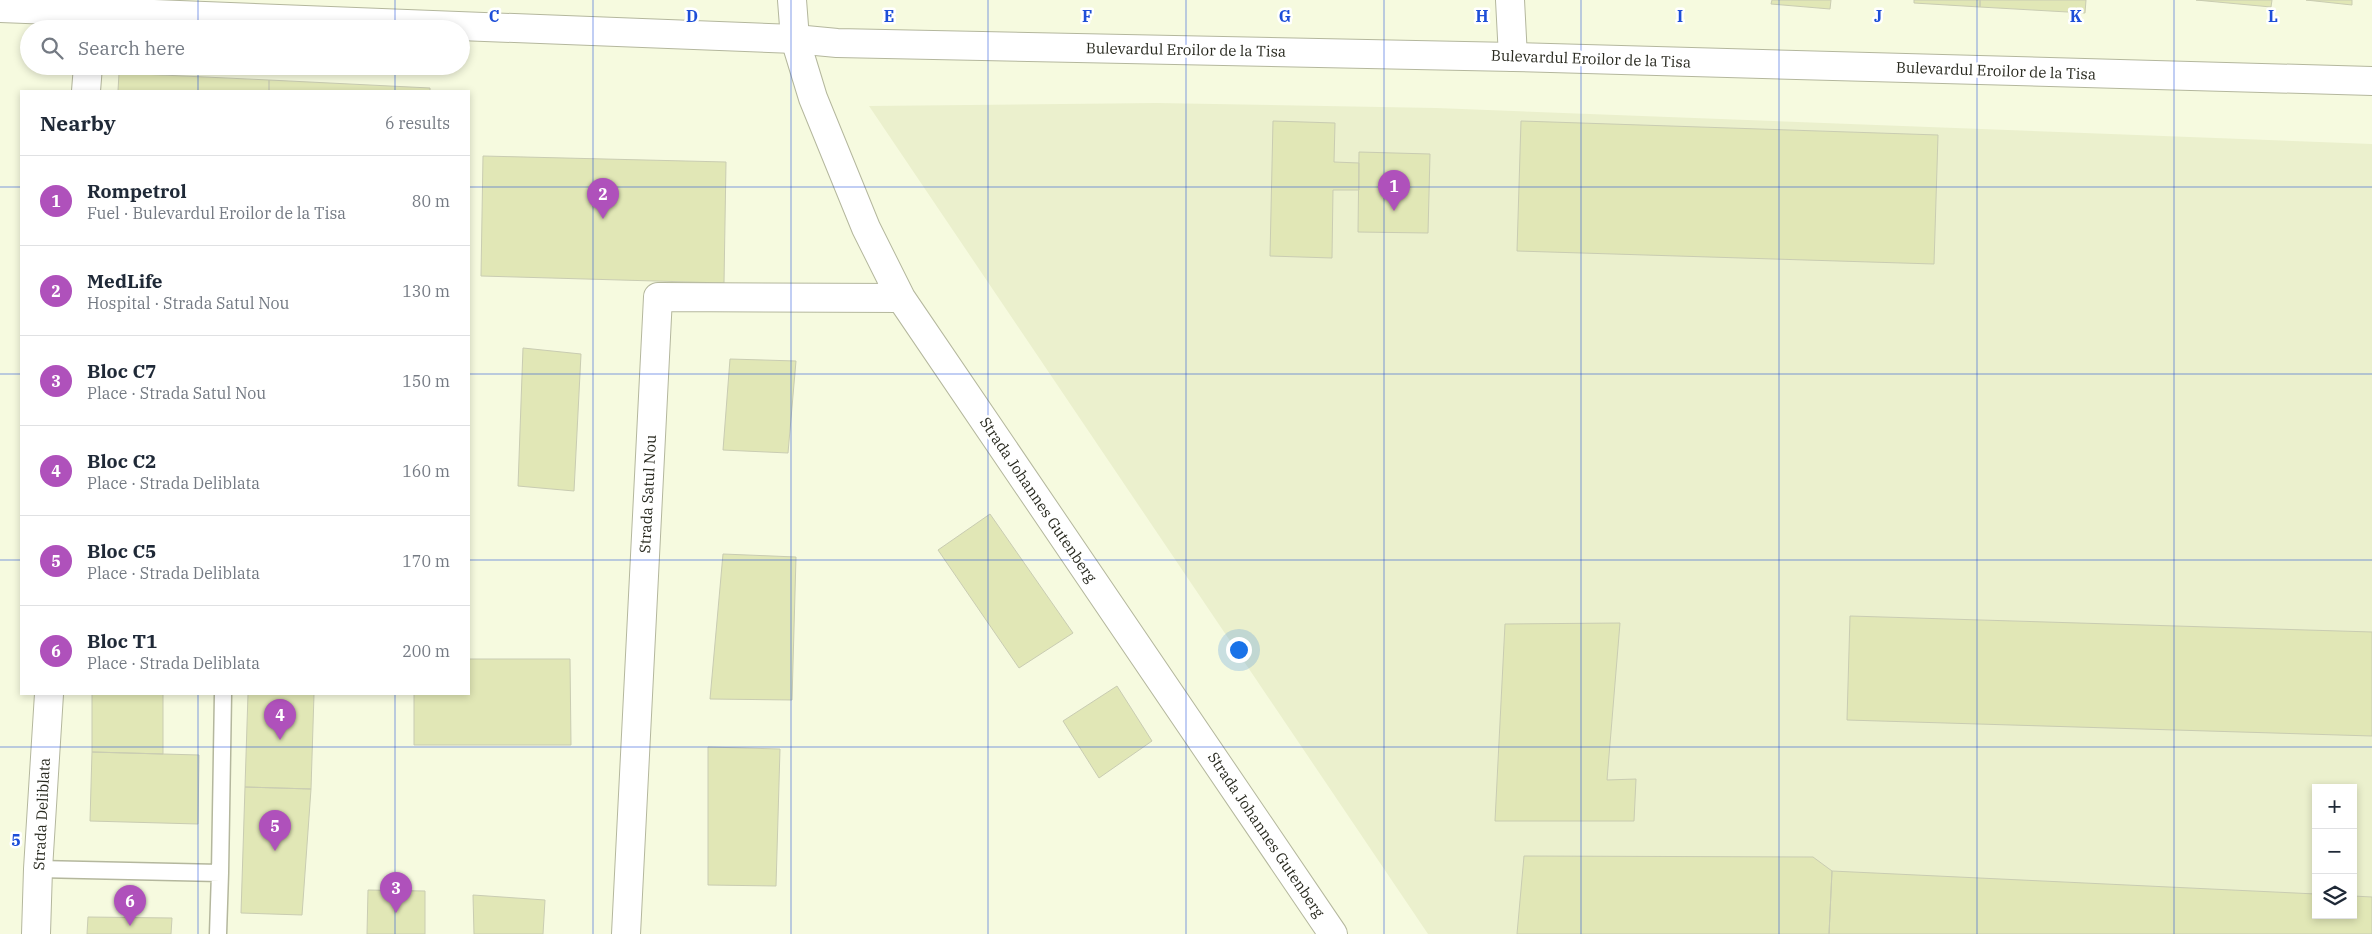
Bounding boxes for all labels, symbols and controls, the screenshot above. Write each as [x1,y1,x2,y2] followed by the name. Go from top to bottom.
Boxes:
[489,6,499,26] text: C
[686,6,698,26] text: D
[884,6,894,26] text: E
[1082,6,1092,26] text: F
[1279,6,1291,26] text: G
[1476,6,1489,26] text: H
[1677,6,1683,26] text: I
[1874,6,1882,26] text: J
[2070,6,2083,26] text: K
[2268,6,2278,26] text: L
[20,20,470,75] search box
[38,34,66,62] icon: search
[78,36,185,60] text: Search here
[1086,38,1286,61] street label: Bulevardul Eroilor de la Tisa
[1491,46,1691,71] street label: Bulevardul Eroilor de la Tisa
[1896,58,2096,83] street label: Bulevardul Eroilor de la Tisa
[40,109,116,137] text: Nearby
[385,113,450,133] text: 6 results
[1378,170,1410,211] pin: 1
[587,178,619,219] pin: 2
[87,179,187,203] text: Rompetrol
[51,191,61,211] text: 1
[412,191,450,211] text: 80 m
[87,203,346,223] text: Fuel · Bulevardul Eroilor de la Tisa
[87,269,163,293] text: MedLife
[51,281,61,301] text: 2
[402,281,450,301] text: 130 m
[87,293,289,313] text: Hospital · Strada Satul Nou
[87,359,156,383] text: Bloc C7
[51,371,61,391] text: 3
[402,371,450,391] text: 150 m
[87,383,266,403] text: Place · Strada Satul Nou
[976,413,1101,586] street label: Strada Johannes Gutenberg
[635,434,660,554] street label: Strada Satul Nou
[87,449,156,473] text: Bloc C2
[51,461,61,481] text: 4
[402,461,450,481] text: 160 m
[87,473,260,493] text: Place · Strada Deliblata
[87,539,156,563] text: Bloc C5
[51,551,61,571] text: 5
[402,551,450,571] text: 170 m
[87,563,260,583] text: Place · Strada Deliblata
[87,629,157,653] text: Bloc T1
[1226,637,1252,663] your location
[51,641,61,661] text: 6
[402,641,450,661] text: 200 m
[87,653,260,673] text: Place · Strada Deliblata
[264,699,296,740] pin: 4
[1204,748,1329,921] street label: Strada Johannes Gutenberg
[29,757,54,871] street label: Strada Deliblata
[2312,784,2357,919] map controls
[2312,784,2357,829] button: +
[259,810,291,851] pin: 5
[2312,829,2357,874] button: −
[11,830,21,850] text: 5
[380,872,412,913] pin: 3
[2312,874,2357,919] button: layers
[114,885,146,926] pin: 6

